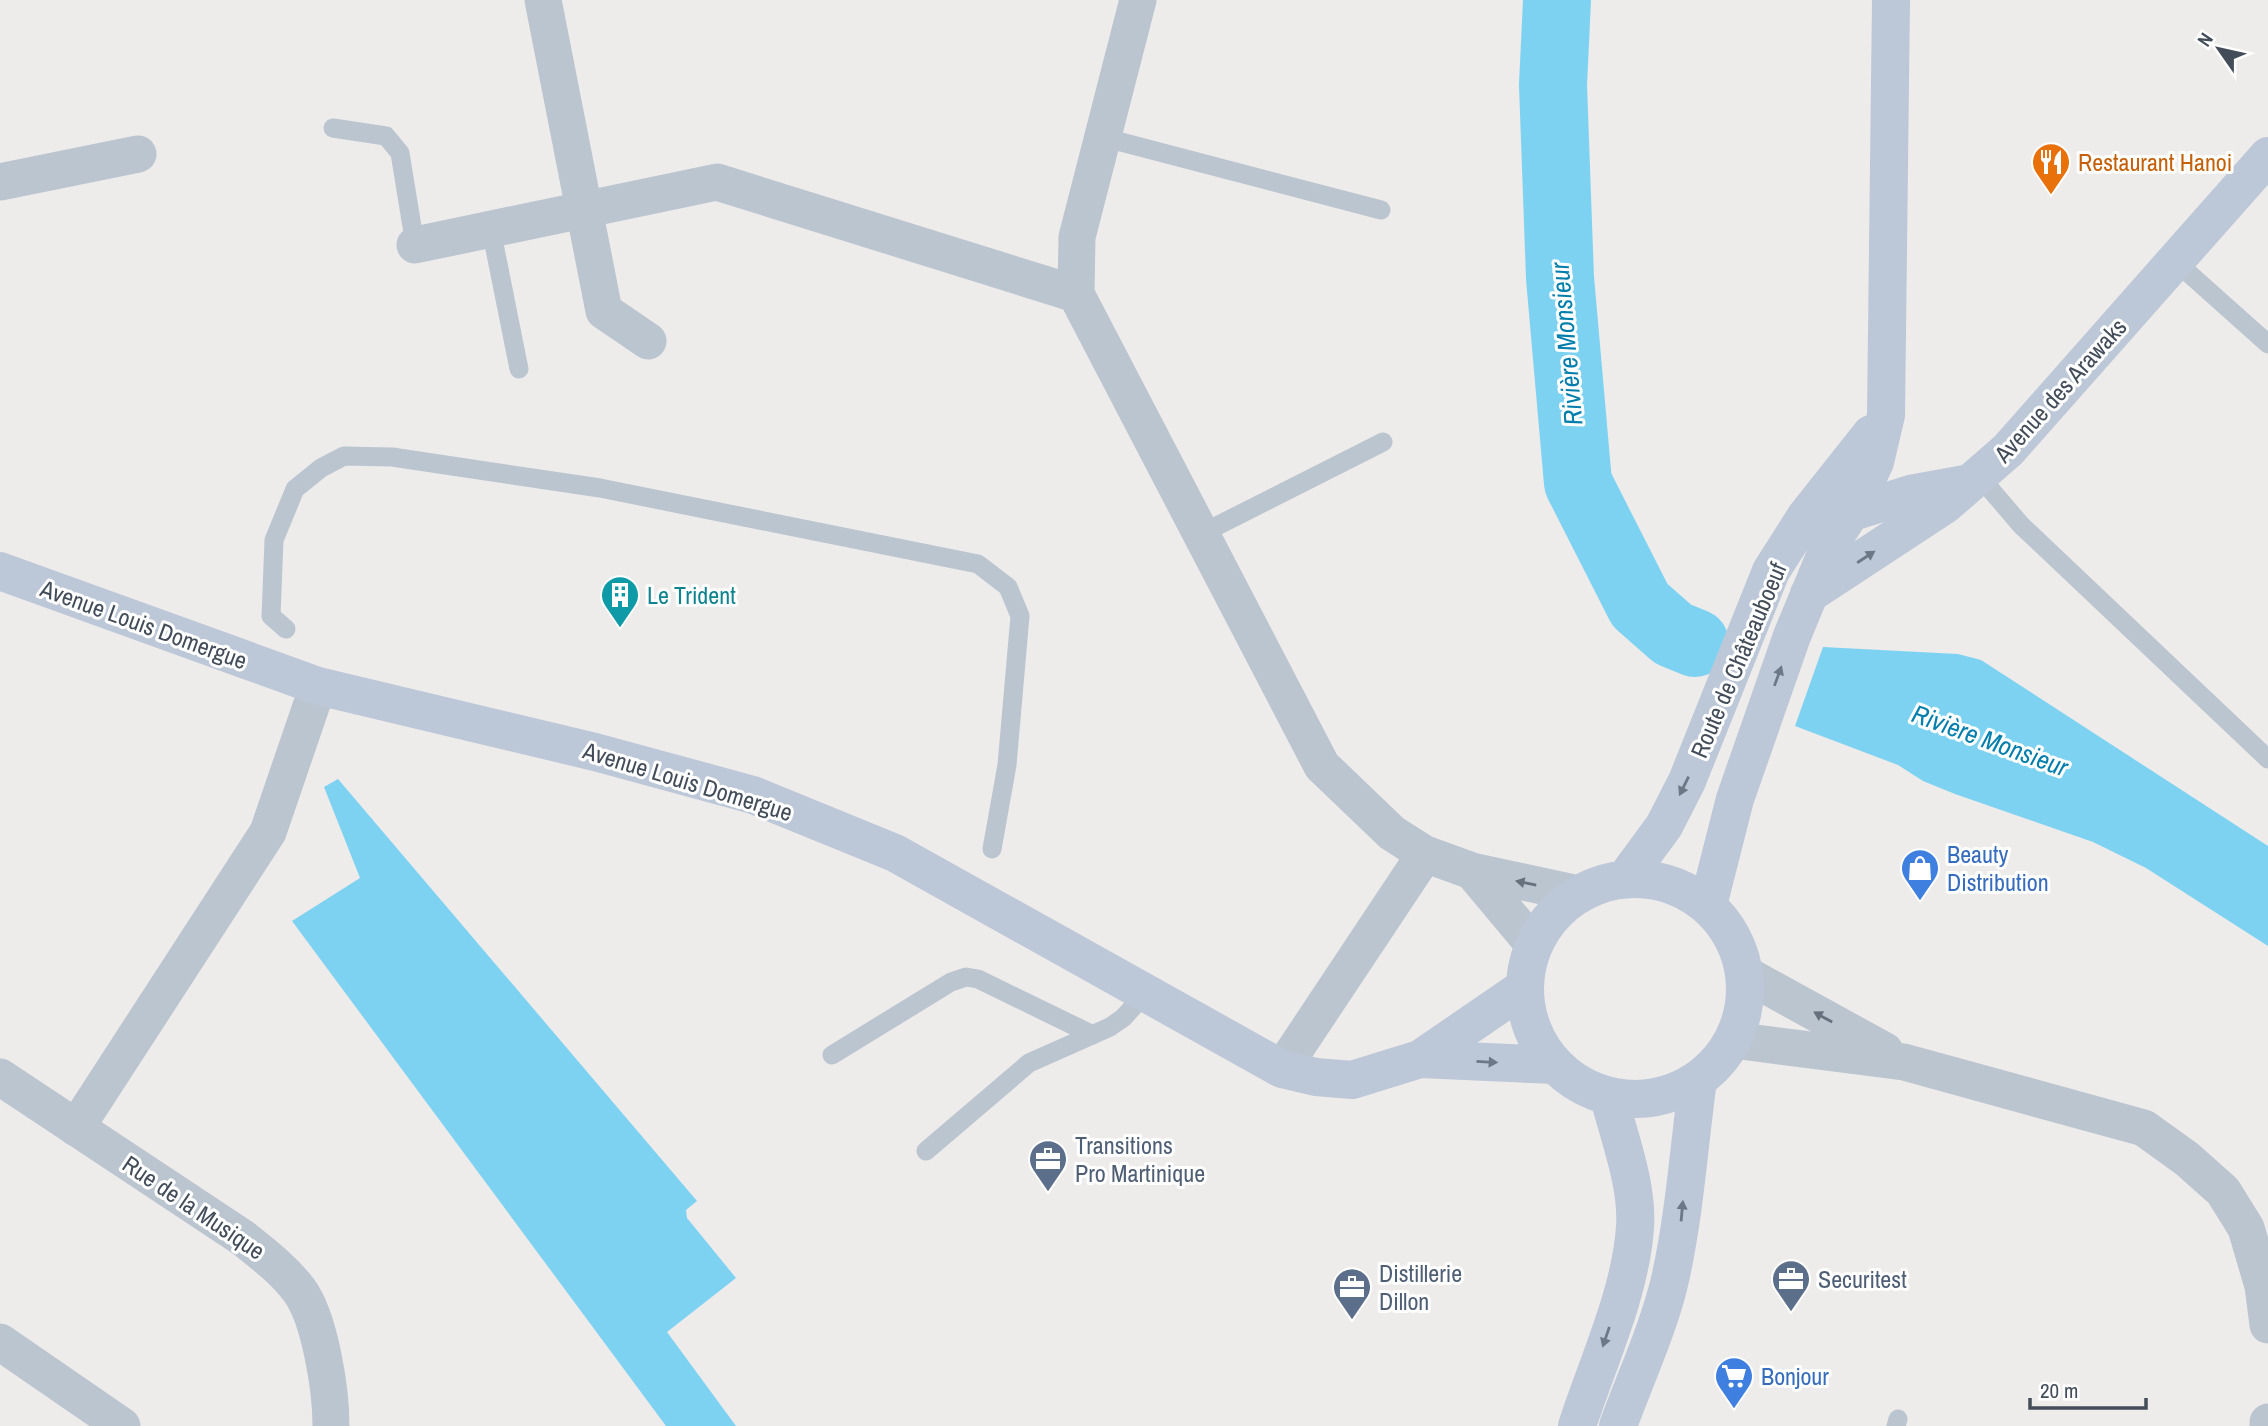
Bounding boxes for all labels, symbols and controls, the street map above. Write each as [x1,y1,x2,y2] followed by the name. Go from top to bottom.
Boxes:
[2184,14,2254,84] north arrow
[2191,28,2219,51] text: N
[2030,141,2072,196] restaurant icon: Restaurant Hanoi
[2078,146,2232,178] place label: Restaurant Hanoi
[1541,260,1591,427] water label: Rivière Monsieur
[1986,311,2133,470] street label: Avenue des Arawaks
[1856,550,1876,563] one-way arrow
[1682,557,1794,762] street label: Route de Châteauboeuf
[35,571,252,676] street label: Avenue Louis Domergue
[599,574,641,629] building icon: Le Trident
[647,579,736,611] place label: Le Trident
[1773,665,1784,686] one-way arrow
[1907,696,2074,785] water label: Rivière Monsieur
[578,734,797,828] street label: Avenue Louis Domergue
[1678,776,1690,796] one-way arrow
[1947,838,2049,898] place label: Beauty Distribution
[1899,847,1941,902] shop icon: Beauty Distribution
[1514,877,1536,888] one-way arrow
[1813,1011,1833,1023] one-way arrow
[1477,1056,1499,1067] one-way arrow
[1075,1129,1205,1189] place label: Transitions Pro Martinique
[1027,1138,1069,1193] office icon: Transitions Pro Martinique
[117,1148,271,1266] street label: Rue de la Musique
[1677,1200,1688,1222] one-way arrow
[1379,1257,1462,1317] place label: Distillerie Dillon
[1770,1258,1812,1313] office icon: Securitest
[1818,1263,1907,1295] place label: Securitest
[1331,1266,1373,1321] office icon: Distillerie Dillon
[1601,1327,1611,1348] one-way arrow
[1713,1355,1755,1410] supermarket icon: Bonjour
[1761,1360,1829,1392] place label: Bonjour
[2030,1366,2146,1410] scale bar
[2040,1376,2078,1405] text: 20 m

